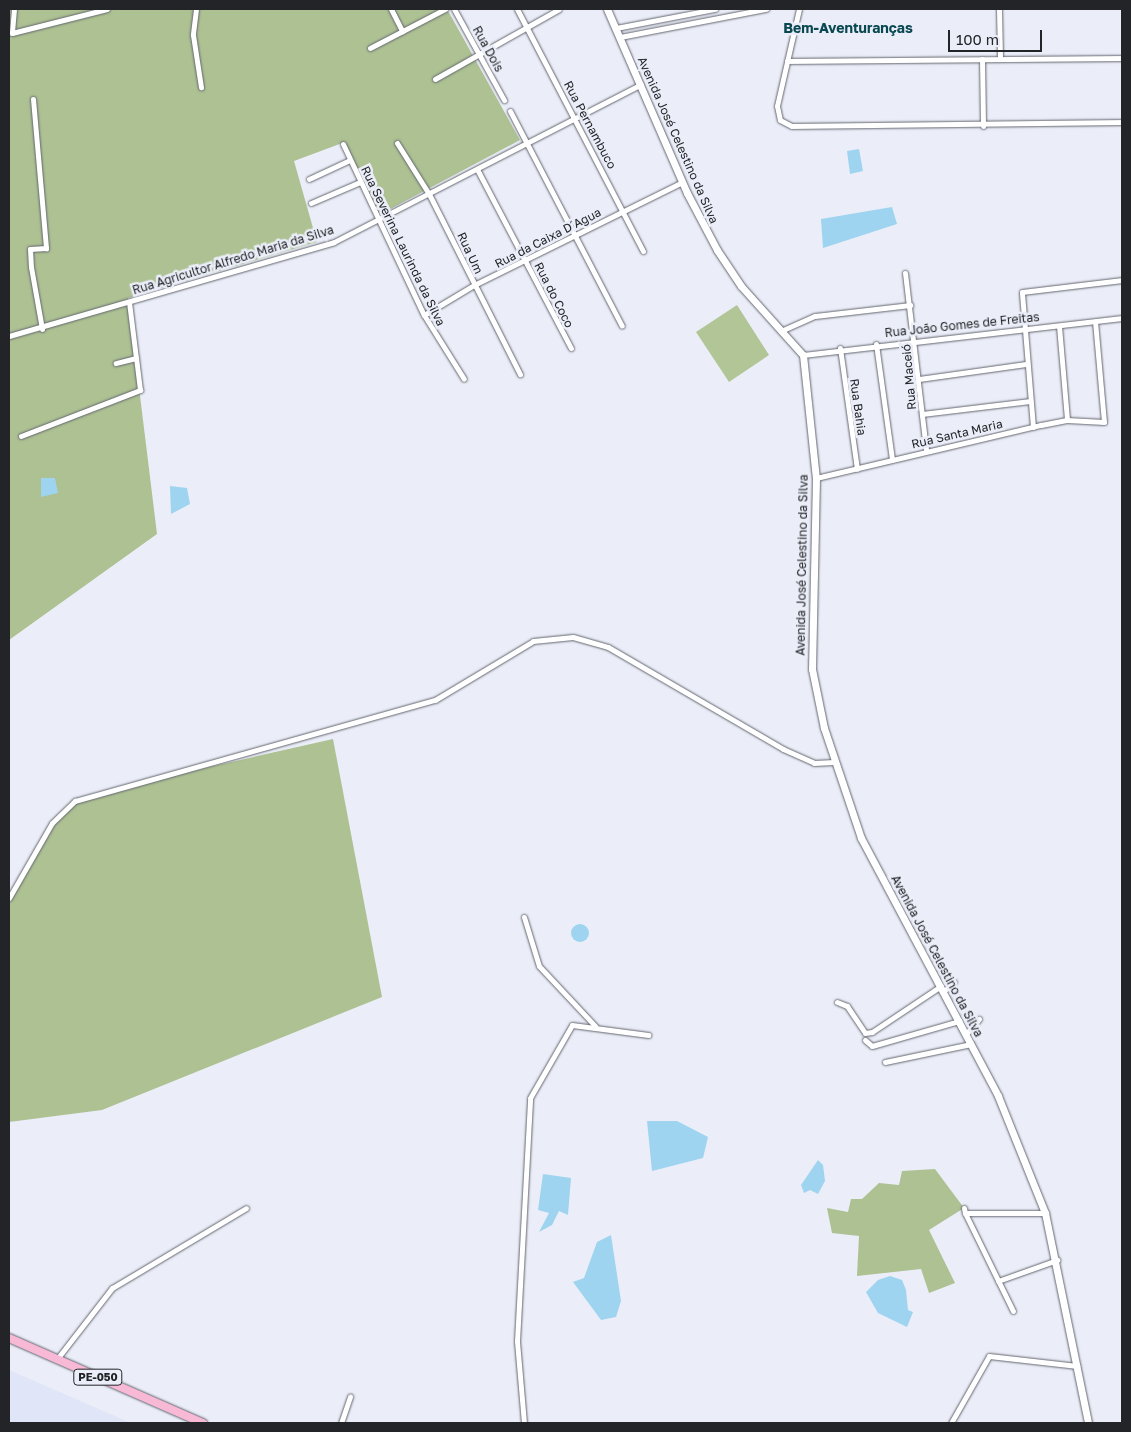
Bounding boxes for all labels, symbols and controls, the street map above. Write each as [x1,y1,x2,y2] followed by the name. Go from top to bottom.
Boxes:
[783,20,913,36] district label: Bem-Aventuranças
[951,20,1045,52] scale bar
[470,24,506,74] street label: Rua Dois
[956,30,999,48] text: 100 m
[635,54,721,226] street label: Avenida José Celestino da Silva
[561,79,619,171] street label: Rua Pernambuco
[358,164,448,328] street label: Rua Severina Laurinda da Silva
[492,205,604,271] street label: Rua da Caixa D´Agua
[131,222,335,298] street label: Rua Agricultor Alfredo Maria da Silva
[454,230,486,276] street label: Rua Um
[531,260,577,330] street label: Rua do Coco
[884,310,1040,340] street label: Rua João Gomes de Freitas
[899,344,919,410] street label: Rua Maceió
[847,378,869,436] street label: Rua Bahia
[910,417,1004,451] street label: Rua Santa Maria
[793,474,811,656] street label: Avenida José Celestino da Silva
[888,873,986,1039] street label: Avenida José Celestino da Silva
[73,1368,123,1385] road number: PE-050

